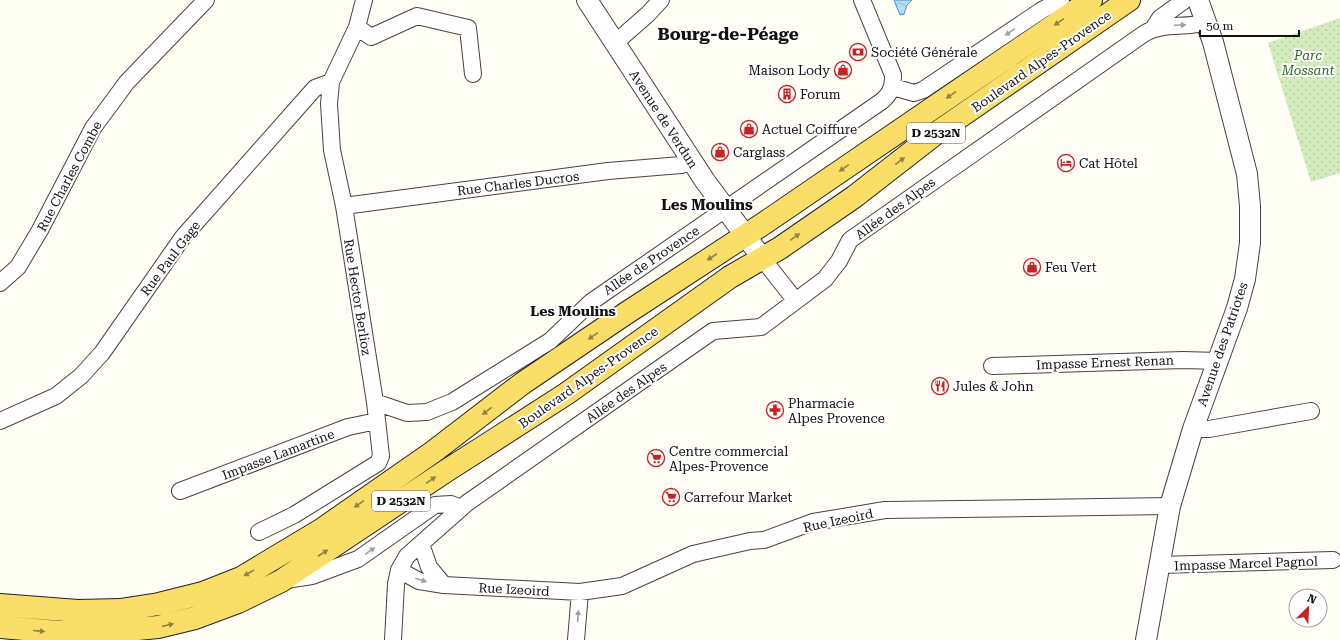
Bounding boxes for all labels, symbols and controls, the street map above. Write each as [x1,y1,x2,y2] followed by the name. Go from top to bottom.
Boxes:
[969,8,1114,115] street label: Boulevard Alpes-Provence
[1200,12,1299,38] scale bar
[1053,18,1064,26] one-way arrow
[1206,19,1233,33] text: 50 m
[1174,22,1186,29] one-way arrow
[657,24,799,44] district label: Bourg-de-Péage
[1005,28,1015,36] one-way arrow
[848,42,868,62] bank icon: Société Générale
[871,45,977,60] place label: Société Générale
[1281,48,1334,78] park label: Parc Mossant
[833,60,853,80] shop icon: Maison Lody
[749,63,830,78] place label: Maison Lody
[626,67,701,172] street label: Avenue de Verdun
[777,84,797,104] building icon: Forum
[800,87,841,102] place label: Forum
[946,91,956,99] one-way arrow
[34,119,105,234] street label: Rue Charles Combe
[739,119,759,139] shop icon: Actuel Coiffure
[762,122,857,137] place label: Actuel Coiffure
[907,123,965,143] road number: D 2532N
[710,142,730,162] shop icon: Carglass
[733,145,785,160] place label: Carglass
[1056,153,1076,173] hotel icon: Cat Hôtel
[1079,156,1138,171] place label: Cat Hôtel
[895,157,906,165] one-way arrow
[838,164,849,172] one-way arrow
[456,169,580,198] street label: Rue Charles Ducros
[852,174,938,242] street label: Allée des Alpes
[661,196,753,214] district label: Les Moulins
[138,218,203,298] street label: Rue Paul Gage
[601,223,702,298] street label: Allée de Provence
[790,233,800,241] one-way arrow
[341,238,374,356] street label: Rue Hector Berlioz
[706,253,718,260] one-way arrow
[1022,257,1042,277] shop icon: Feu Vert
[1045,260,1097,275] place label: Feu Vert
[1194,280,1251,408] street label: Avenue des Patriotes
[530,303,616,319] district label: Les Moulins
[516,324,661,431] street label: Boulevard Alpes-Provence
[587,332,599,339] one-way arrow
[1036,353,1175,372] street label: Impasse Ernest Renan
[583,359,669,426] street label: Allée des Alpes
[930,376,950,396] restaurant icon: Jules & John
[953,379,1034,394] place label: Jules & John
[788,396,885,426] place label: Pharmacie Alpes Provence
[765,400,785,420] pharmacy icon: Pharmacie Alpes Provence
[482,407,492,415] one-way arrow
[220,426,336,483] street label: Impasse Lamartine
[669,444,788,474] place label: Centre commercial Alpes-Provence
[646,448,666,468] supermarket icon: Centre commercial Alpes-Provence
[426,476,436,484] one-way arrow
[661,487,681,507] supermarket icon: Carrefour Market
[684,490,792,505] place label: Carrefour Market
[372,491,430,511] road number: D 2532N
[354,500,364,508] one-way arrow
[802,506,875,535] street label: Rue Izeoird
[364,547,375,555] one-way arrow
[318,549,328,557] one-way arrow
[1174,553,1318,574] street label: Impasse Marcel Pagnol
[243,569,255,576] one-way arrow
[415,577,427,583] one-way arrow
[478,580,551,599] street label: Rue Izeoird
[1288,588,1328,628] north arrow
[1305,592,1319,607] text: N
[574,610,581,622] one-way arrow
[162,621,174,627] one-way arrow
[33,627,45,634] one-way arrow

